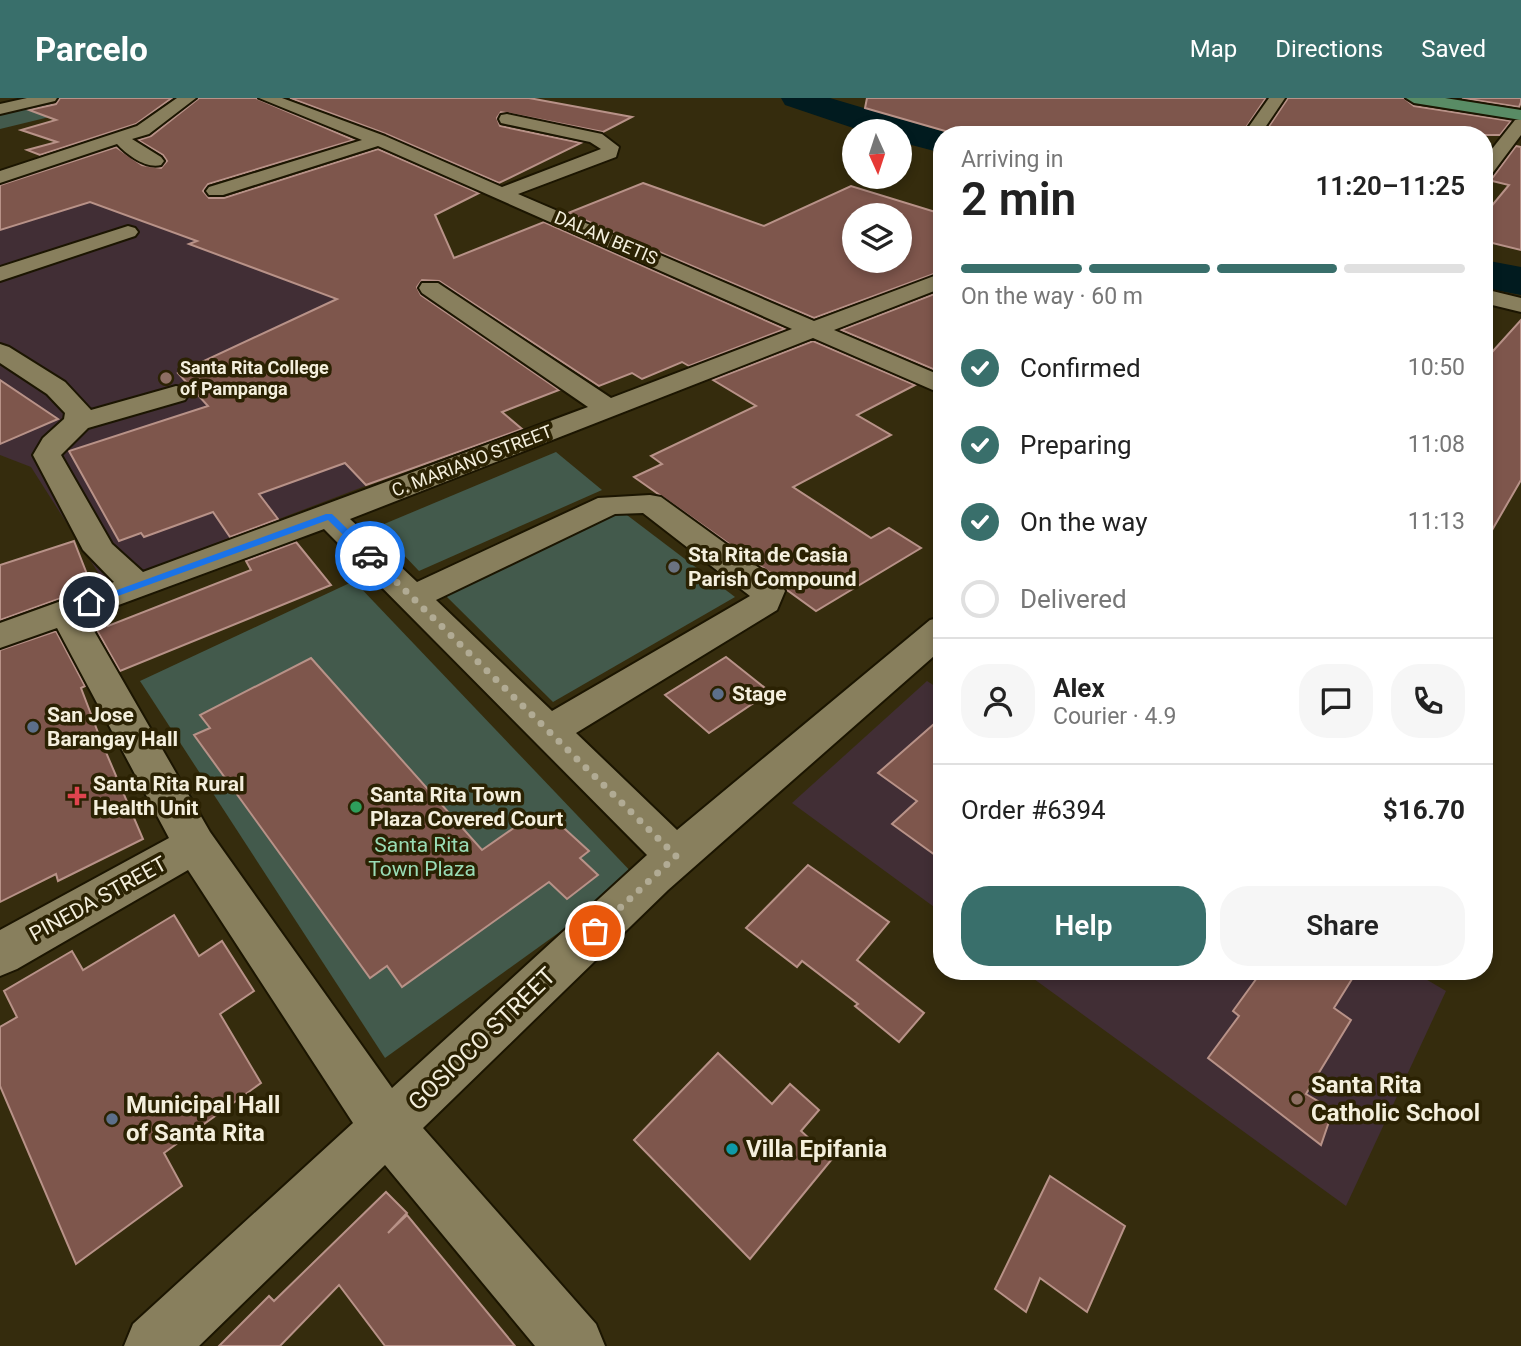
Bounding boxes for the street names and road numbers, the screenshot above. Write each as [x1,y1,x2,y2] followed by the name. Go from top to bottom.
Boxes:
[551,206,661,269] street label: DALAN BETIS
[389,420,555,501] street label: C. MARIANO STREET
[25,851,171,947] street label: PINEDA STREET
[403,962,561,1116] street label: GOSIOCO STREET

